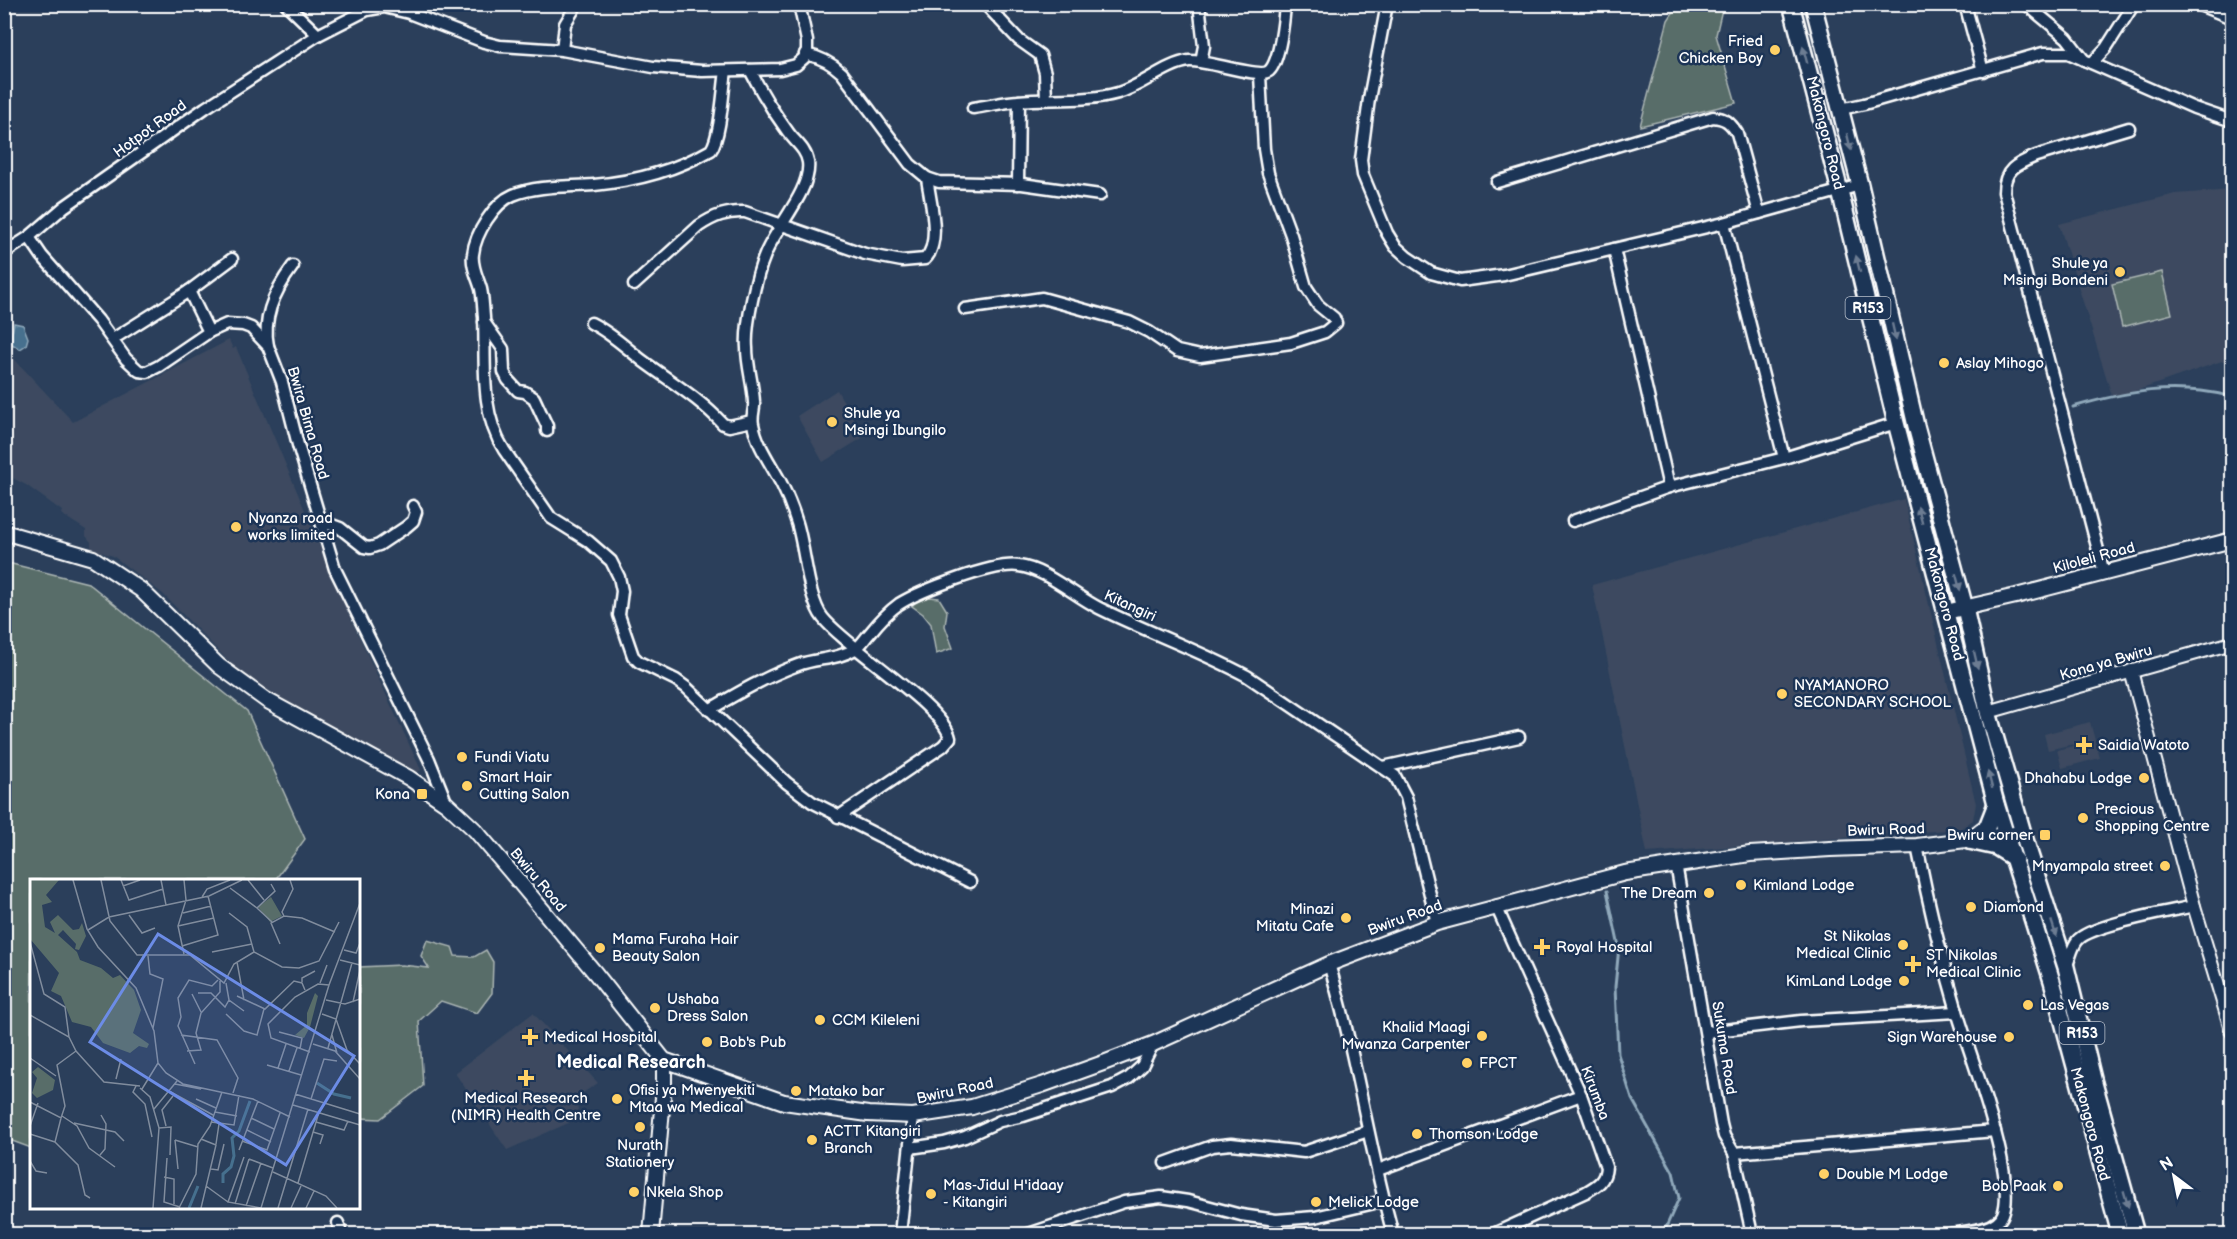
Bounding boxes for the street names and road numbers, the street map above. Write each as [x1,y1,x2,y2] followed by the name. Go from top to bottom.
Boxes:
[1802,74,1848,192] street label: Makongoro Road
[110,96,190,162] street label: Hotpot Road
[1846,297,1890,319] road number: R153
[283,364,333,482] street label: Bwira Bima Road
[2051,538,2137,578] street label: Kiloleli Road
[1920,545,1968,663] street label: Makongoro Road
[1101,586,1159,626] street label: Kitangiri
[2058,641,2154,685] street label: Kona ya Bwiru
[1847,819,1925,841] street label: Bwiru Road
[506,844,570,916] street label: Bwiru Road
[1365,896,1445,940] street label: Bwiru Road
[1707,1000,1741,1096] street label: Sukuma Road
[2060,1022,2104,1044] road number: R153
[1576,1063,1614,1123] street label: Kirumba
[2066,1065,2114,1183] street label: Makongoro Road
[915,1074,995,1108] street label: Bwiru Road

